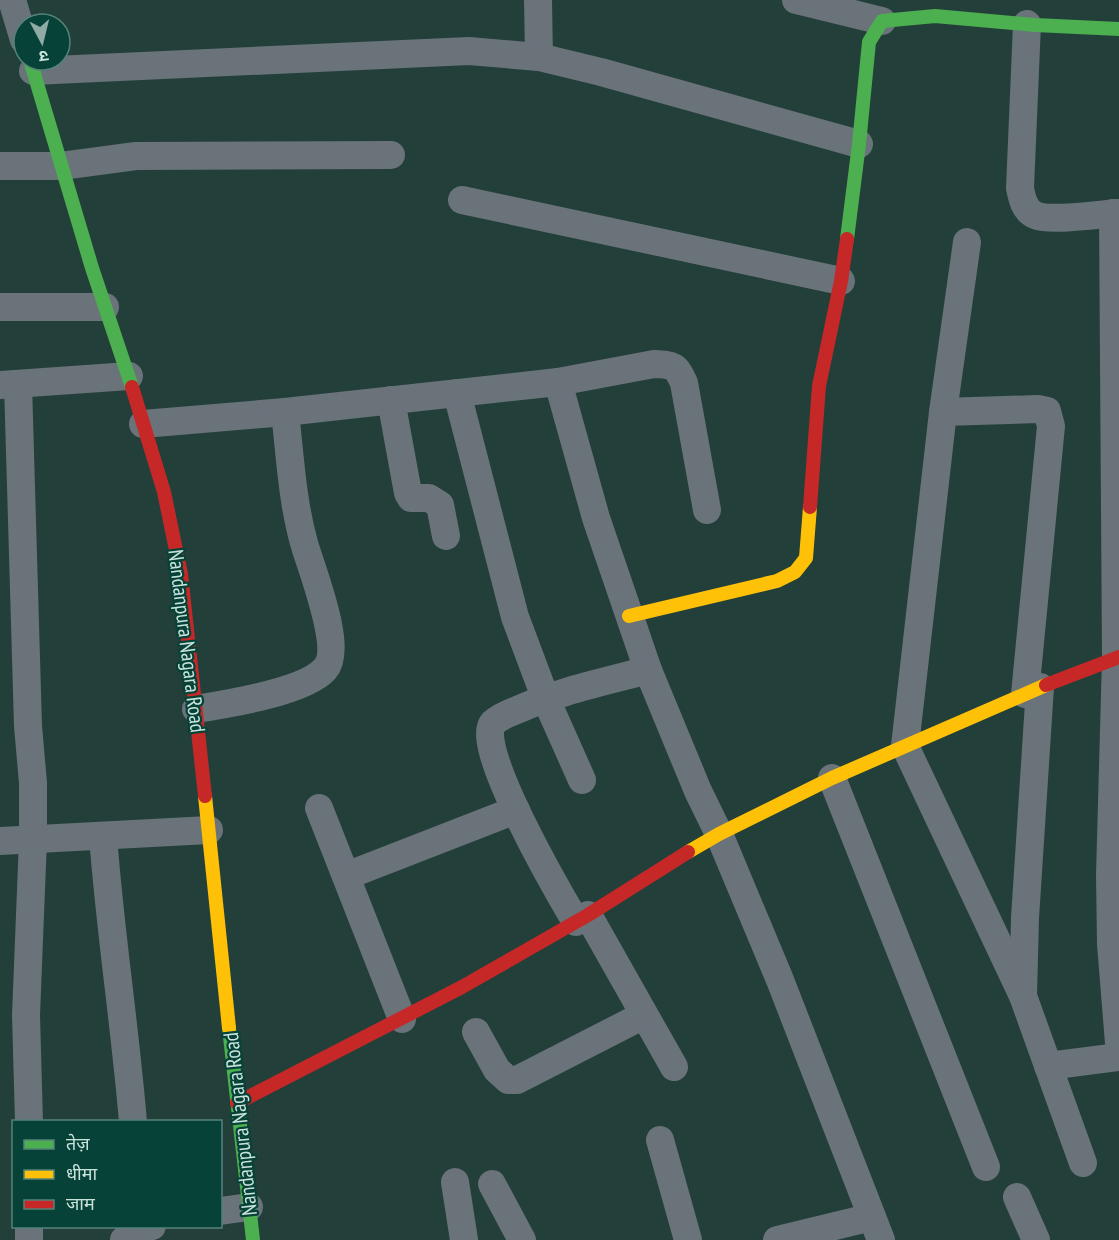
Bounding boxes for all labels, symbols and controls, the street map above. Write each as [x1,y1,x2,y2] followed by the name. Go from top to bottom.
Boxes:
[12,12,72,72] north arrow
[37,46,50,67] text: उ
[162,548,212,734] street label: Nandanpura Nagara Road
[217,1031,263,1217] street label: Nandanpura Nagara Road
[12,1120,222,1228] legend
[66,1132,90,1155] text: तेज़
[66,1162,97,1185] text: धीमा
[66,1192,96,1215] text: जाम

